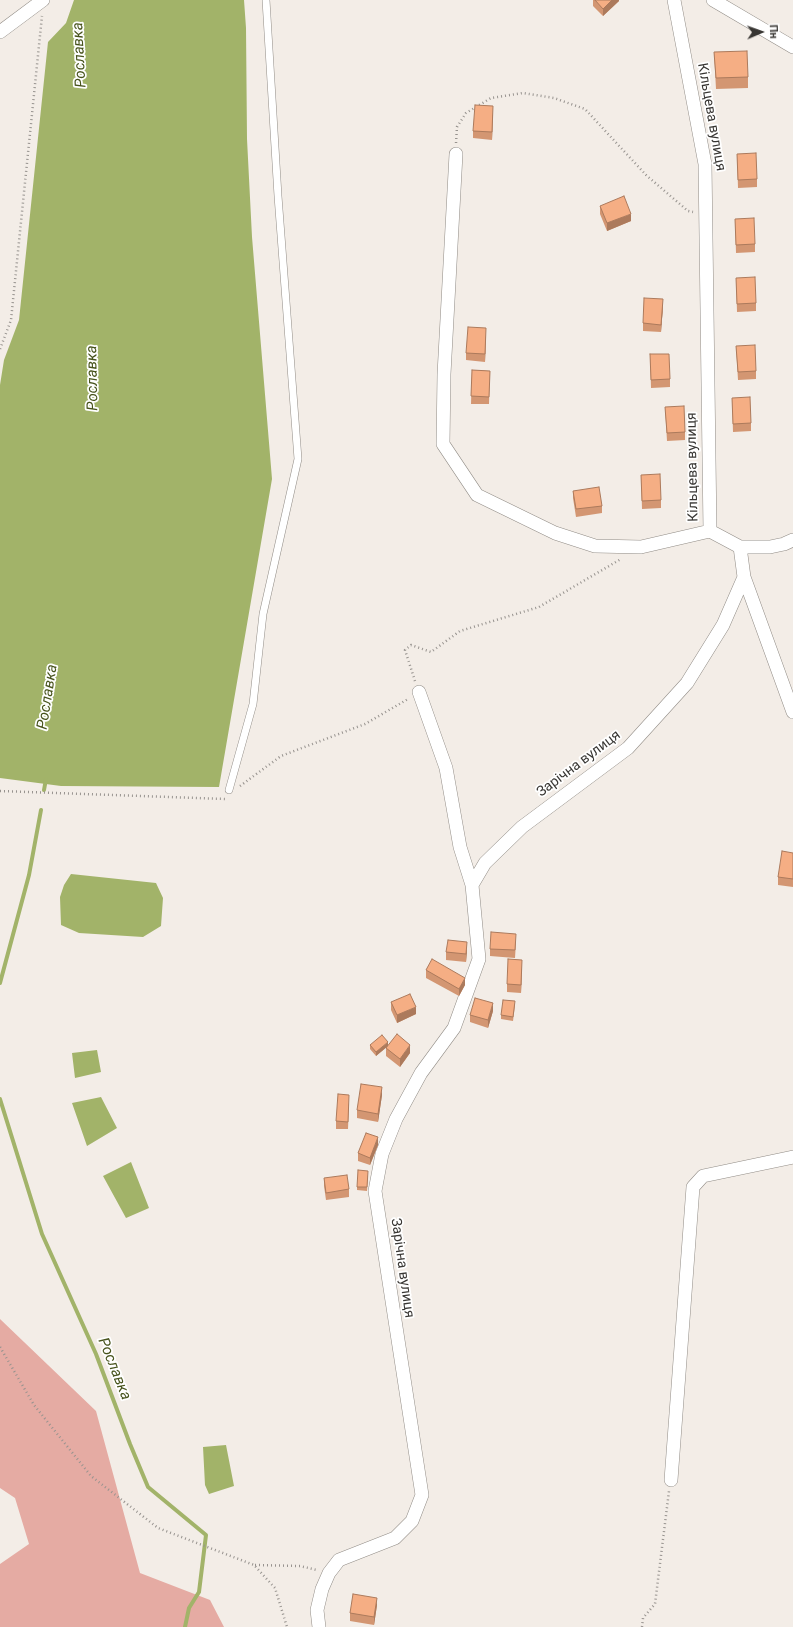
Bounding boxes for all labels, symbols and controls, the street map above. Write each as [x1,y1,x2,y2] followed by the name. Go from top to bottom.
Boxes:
[741,12,781,52] north arrow
[69,22,91,88] water label: Рославка
[767,24,780,39] text: Пн
[693,62,729,172] street label: Кільцева вулиця
[83,345,103,411] water label: Рославка
[684,412,702,522] street label: Кільцева вулиця
[34,663,62,731] water label: Рославка
[534,727,624,801] street label: Зарічна вулиця
[387,1217,417,1319] street label: Зарічна вулиця
[93,1335,135,1403] water label: Рославка

